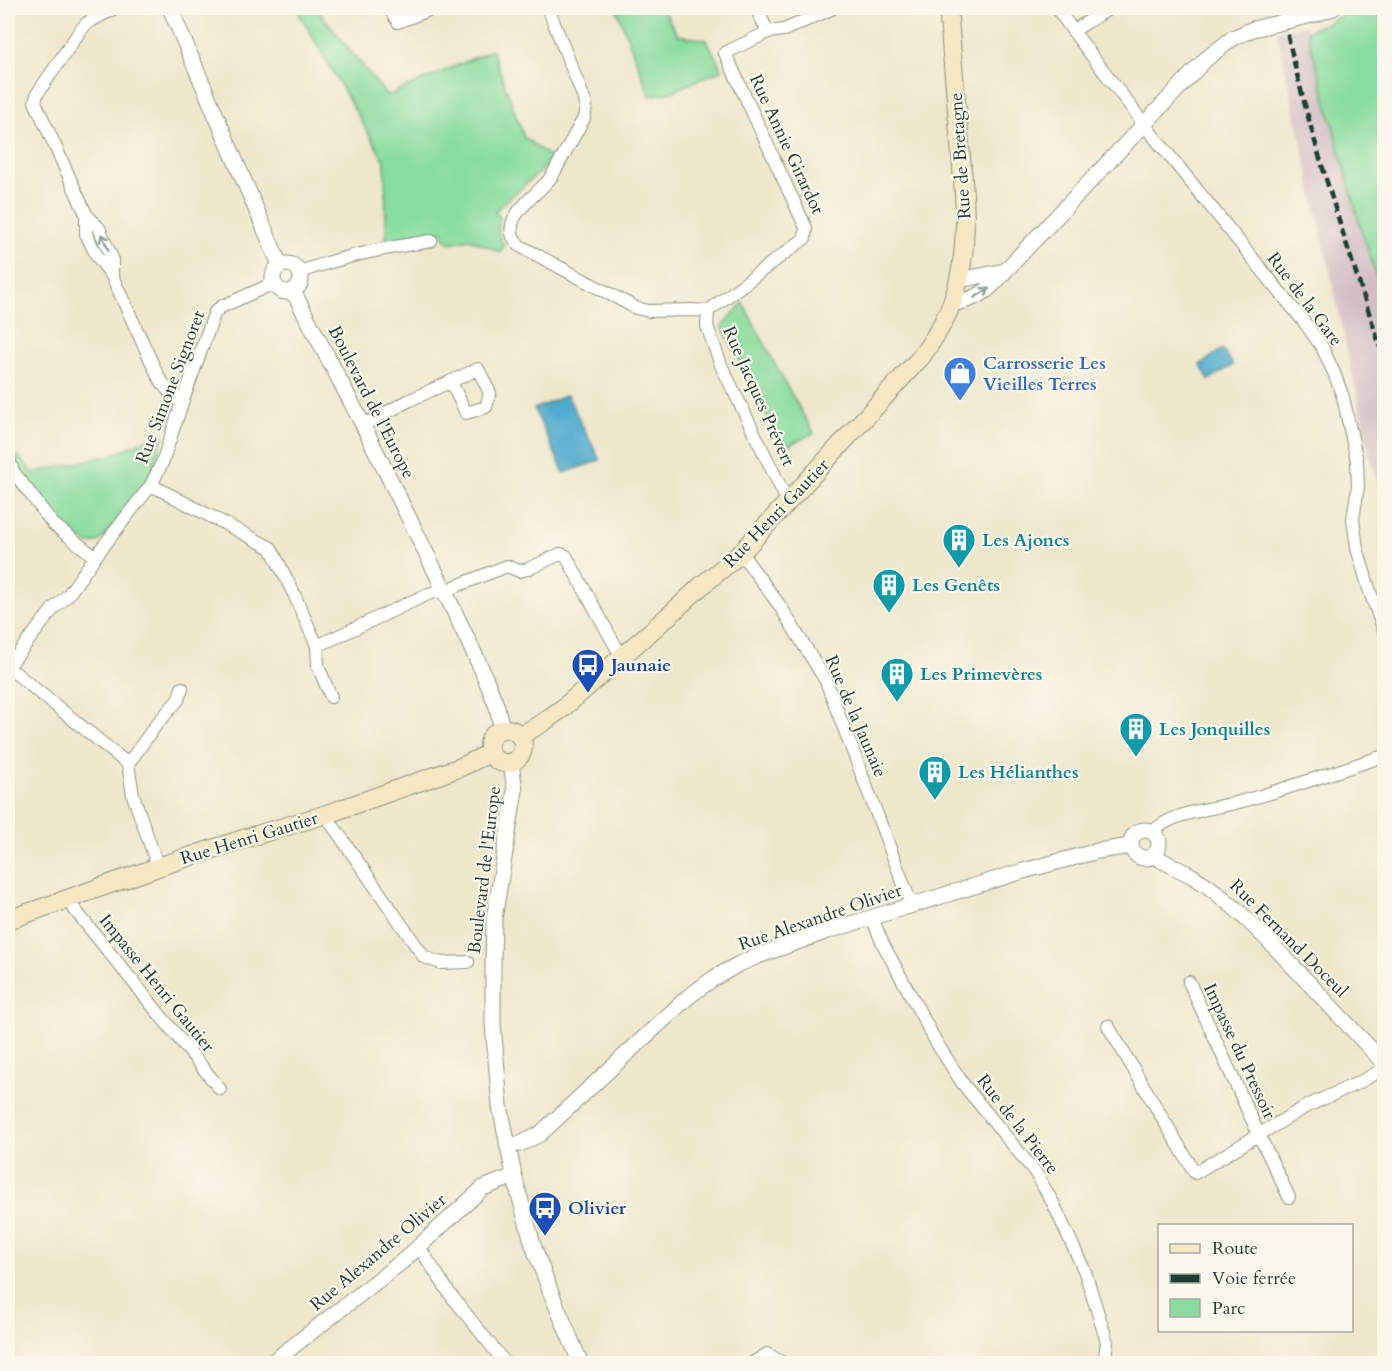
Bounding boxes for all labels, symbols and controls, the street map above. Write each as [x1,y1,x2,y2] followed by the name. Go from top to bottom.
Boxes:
[743,70,830,219] street label: Rue Annie Girardot
[944,92,977,220] street label: Rue de Bretagne
[99,234,110,252] one-way arrow
[1261,247,1348,352] street label: Rue de la Gare
[973,287,990,299] one-way arrow
[130,307,211,467] street label: Rue Simone Signoret
[322,321,421,483] street label: Boulevard de l'Europe
[716,322,801,470] street label: Rue Jacques Prévert
[983,351,1106,397] place label: Carrosserie Les Vieilles Terres
[942,355,978,402] shop icon: Carrosserie Les Vieilles Terres
[718,453,835,573] street label: Rue Henri Gautier
[941,522,977,569] building icon: Les Ajoncs
[982,528,1069,553] place label: Les Ajoncs
[871,567,907,614] building icon: Les Genêts
[912,573,1000,598] place label: Les Genêts
[570,647,606,694] bus stop icon: Jaunaie
[819,651,892,781] street label: Rue de la Jaunaie
[608,653,671,678] place label: Jaunaie
[879,656,915,703] building icon: Les Primevères
[920,662,1042,687] place label: Les Primevères
[1118,711,1154,758] building icon: Les Jonquilles
[1159,717,1270,742] place label: Les Jonquilles
[917,754,953,801] building icon: Les Hélianthes
[958,760,1079,785] place label: Les Hélianthes
[462,785,507,955] street label: Boulevard de l'Europe
[177,806,321,871] street label: Rue Henri Gautier
[1224,874,1354,1003] street label: Rue Fernand Doceul
[735,878,906,957] street label: Rue Alexandre Olivier
[93,909,220,1058] street label: Impasse Henri Gautier
[1197,979,1282,1123] street label: Impasse du Pressoir
[971,1069,1064,1179] street label: Rue de la Pierre
[305,1188,452,1317] street label: Rue Alexandre Olivier
[527,1190,563,1237] bus stop icon: Olivier
[568,1196,627,1221] place label: Olivier
[1158,1224,1353,1332] legend
[1212,1236,1258,1261] text: Route
[1212,1266,1296,1291] text: Voie ferrée
[1212,1296,1245,1321] text: Parc

